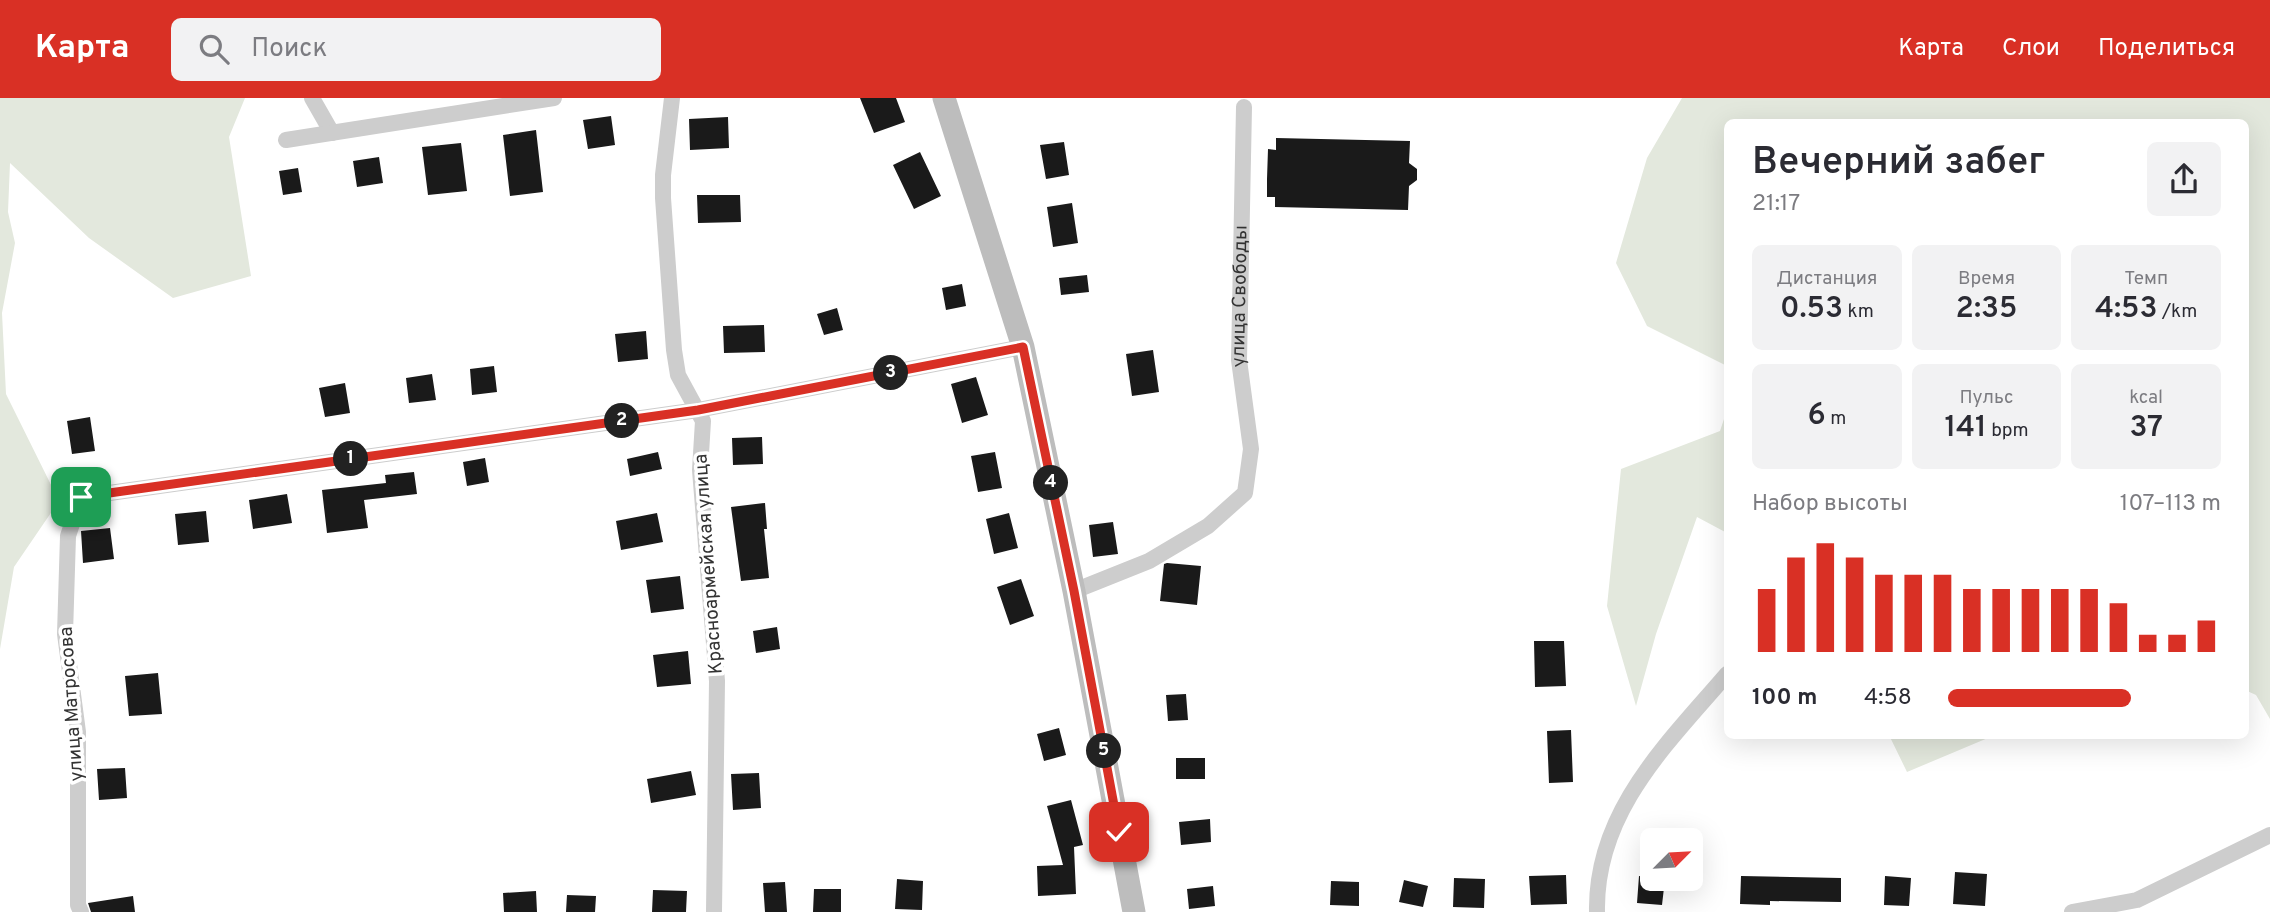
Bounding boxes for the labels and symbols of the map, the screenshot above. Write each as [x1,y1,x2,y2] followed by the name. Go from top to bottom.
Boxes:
[1227,225,1254,369] street label: улица Свободы
[874,356,908,390] pin: 3
[604,404,640,438] pin: 2
[334,442,368,476] pin: 1
[689,453,729,675] street label: Красноармейская улица
[1034,466,1068,500] pin: 4
[51,467,111,527] pin
[55,626,89,782] street label: улица Матросова
[1086,734,1122,768] pin: 5
[1089,802,1149,862] pin
[1640,828,1703,891] north arrow

